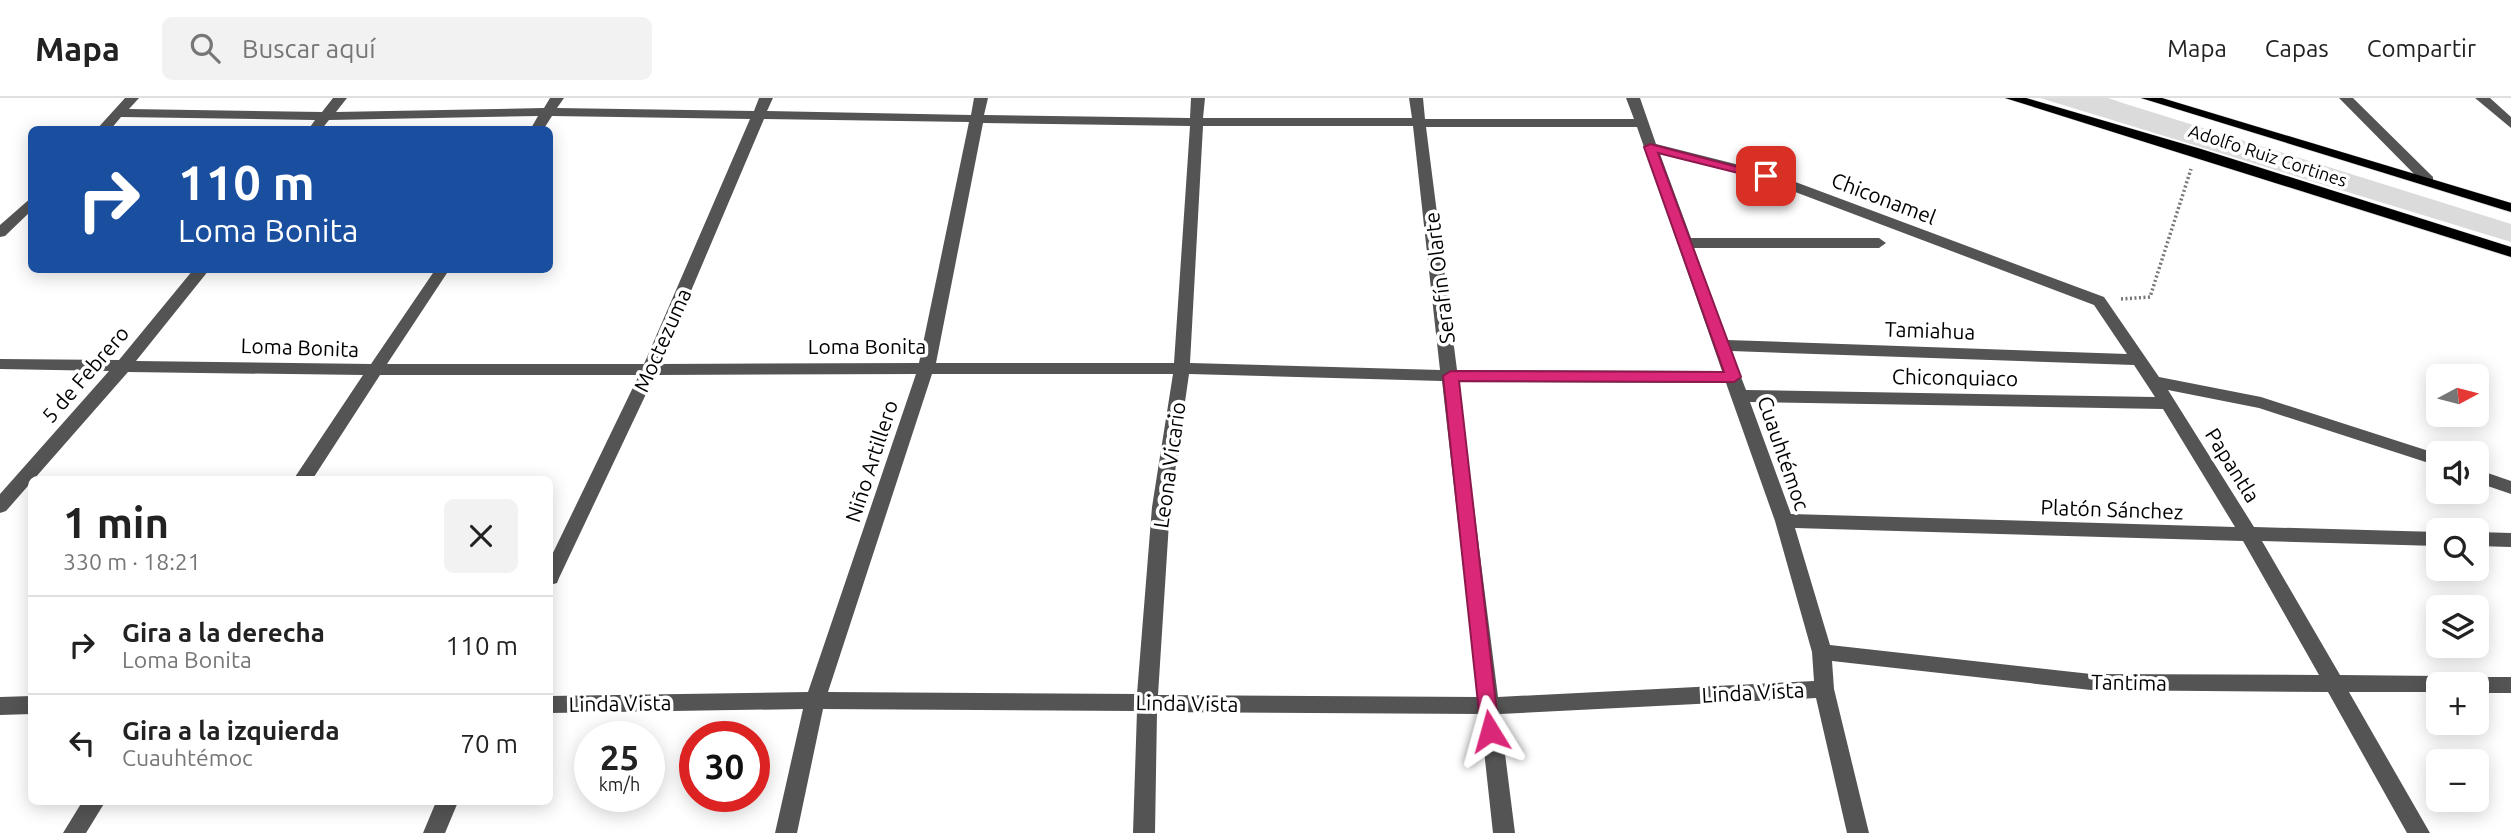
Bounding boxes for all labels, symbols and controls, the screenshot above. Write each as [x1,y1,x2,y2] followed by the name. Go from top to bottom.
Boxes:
[162,17,652,80] search box
[186,29,224,67] icon: search
[35,30,120,67] text: Mapa
[242,34,376,63] text: Buscar aquí
[2167,35,2227,62] text: Mapa
[2265,35,2329,62] text: Capas
[2367,35,2476,62] text: Compartir
[2186,120,2350,190] street label: Adolfo Ruiz Cortines
[1736,146,1796,206] pin
[63,154,154,245] icon: right
[178,154,315,209] text: 110 m
[1747,157,1785,195] icon: arrive
[1828,167,1940,229] street label: Chiconamel
[1419,211,1459,345] street label: Serafín Olarte
[178,212,358,248] text: Loma Bonita
[629,285,695,395] street label: Moctezuma
[1884,316,1976,344] street label: Tamiahua
[37,321,133,427] street label: 5 de Febrero
[240,333,360,361] street label: Loma Bonita
[808,334,926,358] street label: Loma Bonita
[1892,364,2018,390] street label: Chiconquiaco
[2426,364,2488,427] north arrow
[2426,364,2489,812] map controls
[1753,393,1815,514] street label: Cuauhtémoc
[840,397,902,525] street label: Niño Artillero
[1148,400,1190,530] street label: Leona Vicario
[2201,424,2265,506] street label: Papantla
[2426,441,2489,504] button: sound
[2040,495,2184,523] street label: Platón Sánchez
[63,499,169,546] text: 1 min
[444,499,518,573] button: close
[2426,518,2489,581] button: search
[63,549,201,574] text: 330 m · 18:21
[2426,595,2489,658] button: layers
[122,618,325,647] text: Gira a la derecha
[63,626,101,664] icon: right
[446,631,518,660] text: 110 m
[122,647,252,672] text: Loma Bonita
[2091,669,2167,695] street label: Tantima
[2426,672,2489,735] button: +
[1701,677,1805,707] street label: Linda Vista
[568,690,672,716] street label: Linda Vista
[1135,690,1239,716] street label: Linda Vista
[1453,694,1527,768] position arrow
[122,716,340,745] text: Gira a la izquierda
[679,721,770,812] speed limit sign: 30
[63,724,101,762] icon: left
[460,729,518,758] text: 70 m
[600,737,639,777] text: 25
[122,745,253,770] text: Cuauhtémoc
[2426,749,2489,812] button: −
[599,774,640,794] text: km/h

